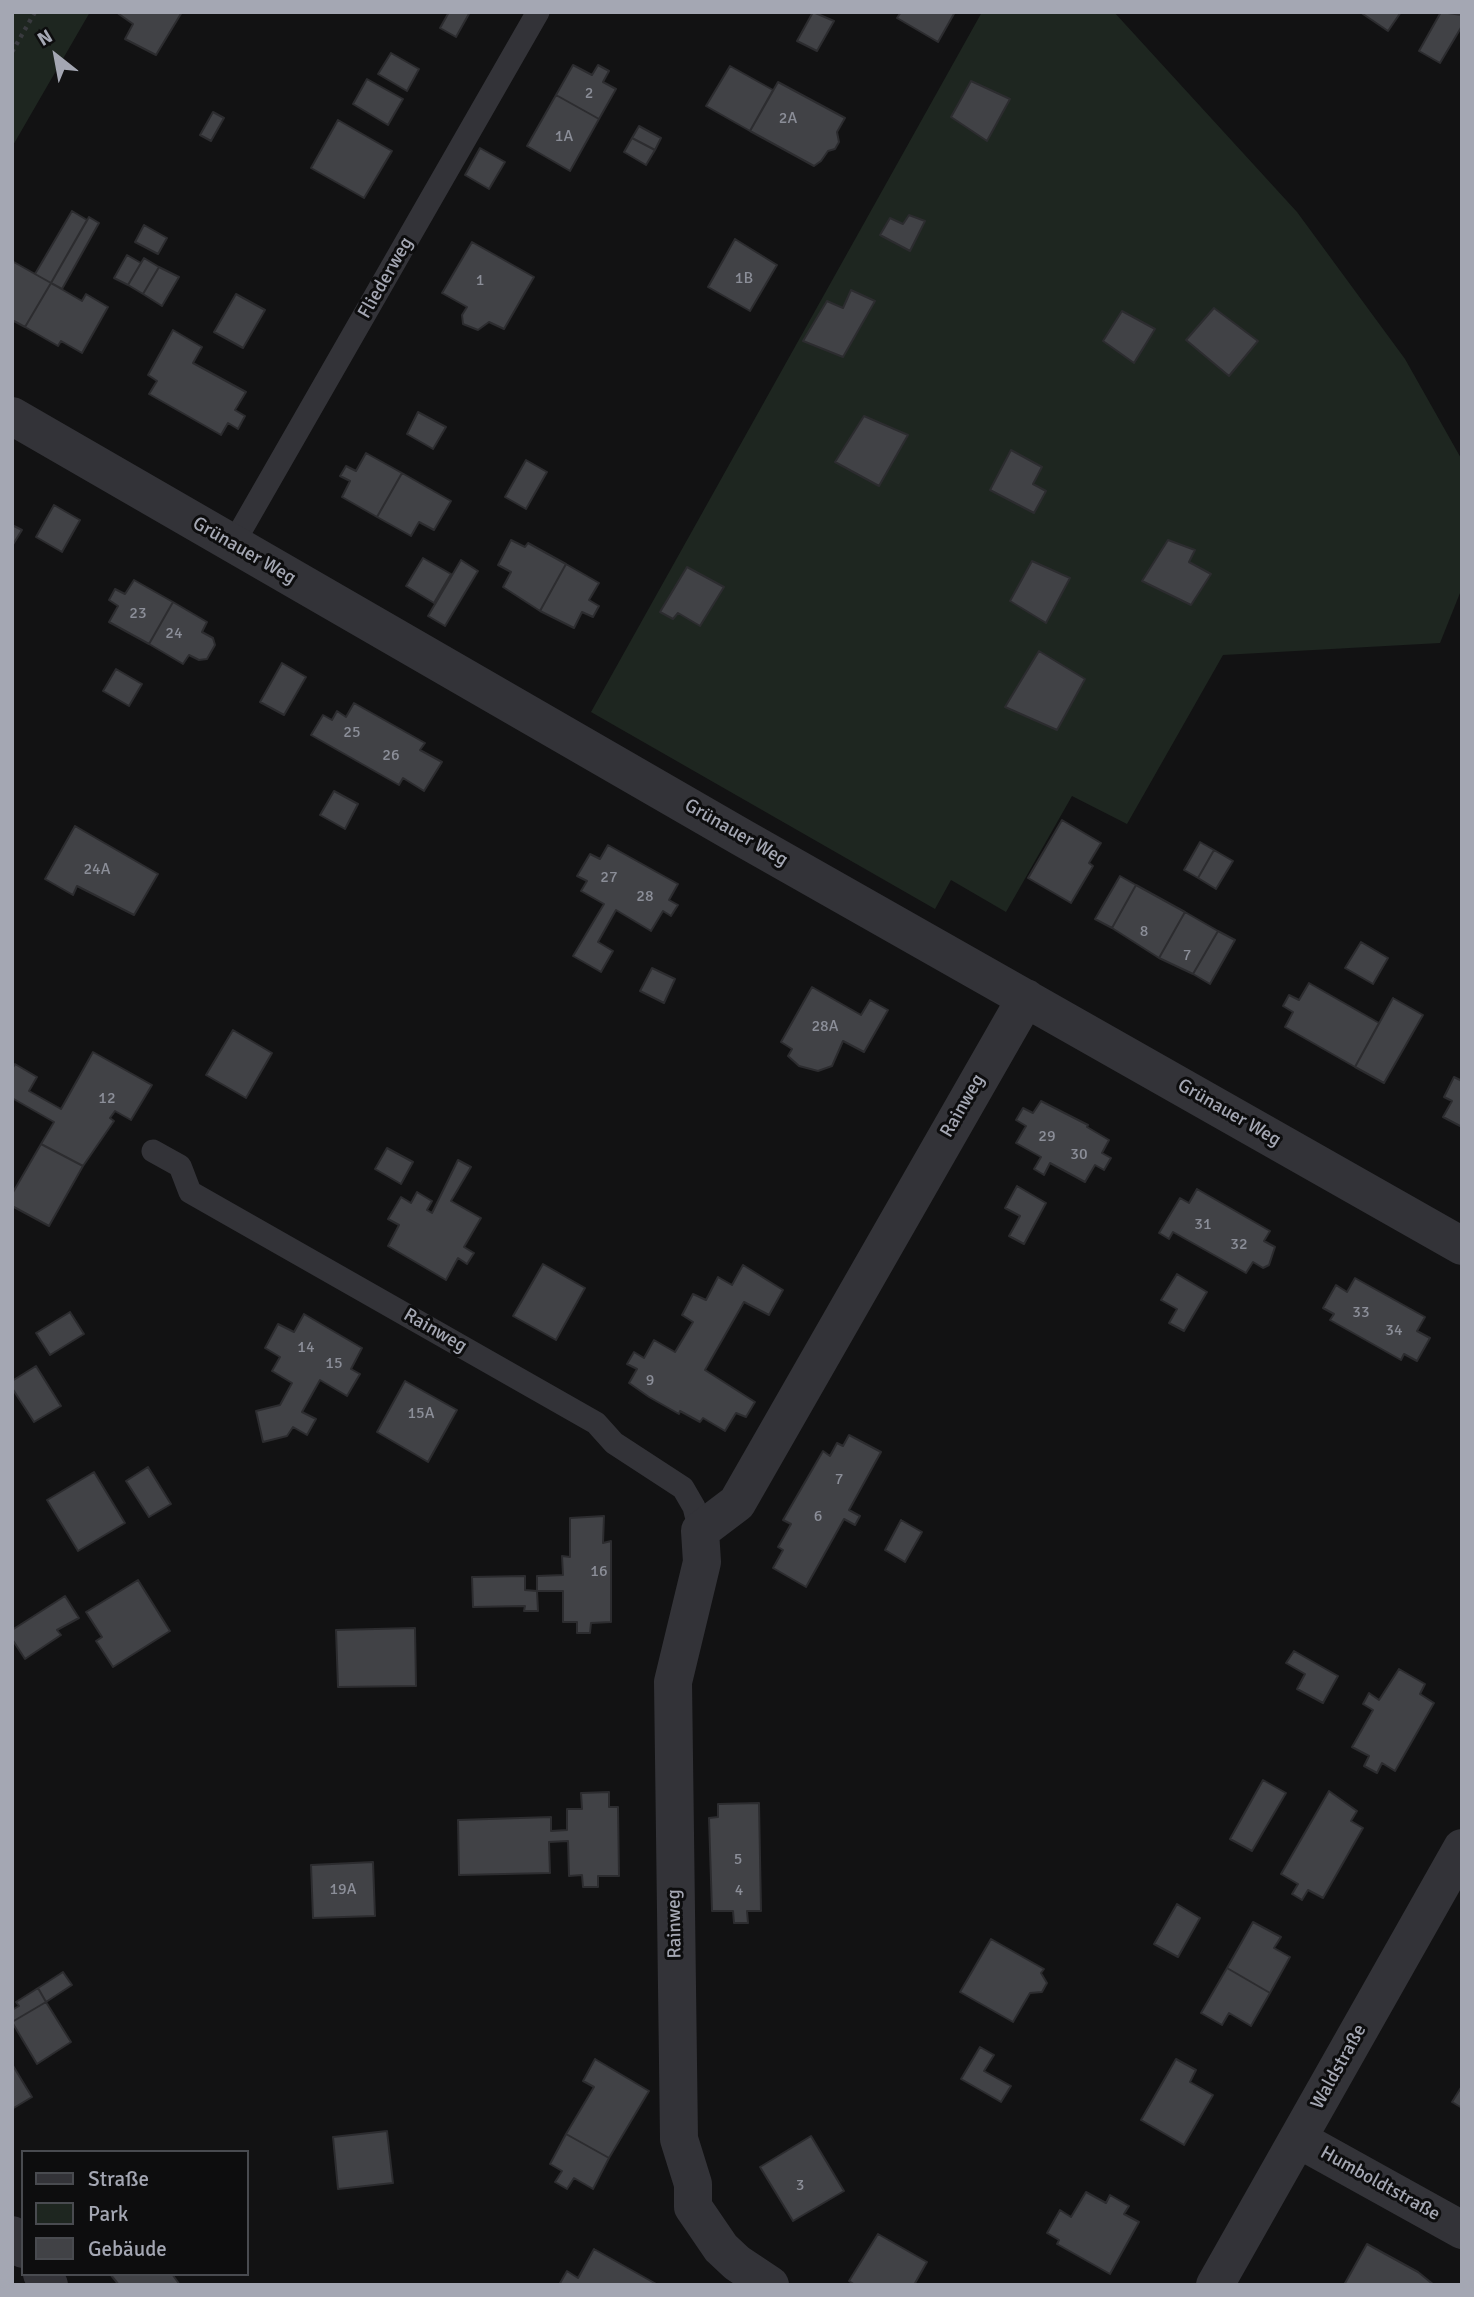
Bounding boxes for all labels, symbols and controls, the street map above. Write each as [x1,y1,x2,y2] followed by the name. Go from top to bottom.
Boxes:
[21,21,91,91] north arrow
[33,24,57,52] text: N
[585,84,593,104] house number: 2
[779,109,797,129] house number: 2A
[555,127,573,147] house number: 1A
[354,233,418,323] street label: Fliederweg
[735,269,753,289] house number: 1B
[476,271,484,291] house number: 1
[188,512,300,590] street label: Grünauer Weg
[129,604,147,624] house number: 23
[165,624,183,644] house number: 24
[343,723,361,743] house number: 25
[382,746,400,766] house number: 26
[680,794,792,872] street label: Grünauer Weg
[83,860,111,880] house number: 24A
[600,868,618,888] house number: 27
[636,887,654,907] house number: 28
[1140,922,1148,942] house number: 8
[1183,946,1191,966] house number: 7
[811,1017,839,1037] house number: 28A
[936,1070,990,1142] street label: Rainweg
[1173,1074,1285,1152] street label: Grünauer Weg
[98,1089,116,1109] house number: 12
[1038,1127,1056,1147] house number: 29
[1070,1145,1088,1165] house number: 30
[1194,1215,1212,1235] house number: 31
[1230,1235,1248,1255] house number: 32
[1352,1303,1370,1323] house number: 33
[399,1304,471,1358] street label: Rainweg
[1385,1321,1403,1341] house number: 34
[297,1338,315,1358] house number: 14
[325,1354,343,1374] house number: 15
[646,1371,654,1391] house number: 9
[407,1404,435,1424] house number: 15A
[835,1470,843,1490] house number: 7
[814,1507,822,1527] house number: 6
[590,1562,608,1582] house number: 16
[734,1850,742,1870] house number: 5
[329,1880,357,1900] house number: 19A
[735,1881,743,1901] house number: 4
[663,1889,687,1959] street label: Rainweg
[1306,2021,1372,2113] street label: Waldstraße
[1316,2142,1444,2226] street label: Humboldtstraße
[21,2150,248,2276] legend
[88,2166,149,2192] text: Straße
[796,2176,804,2196] house number: 3
[88,2201,128,2227] text: Park
[88,2236,167,2262] text: Gebäude

